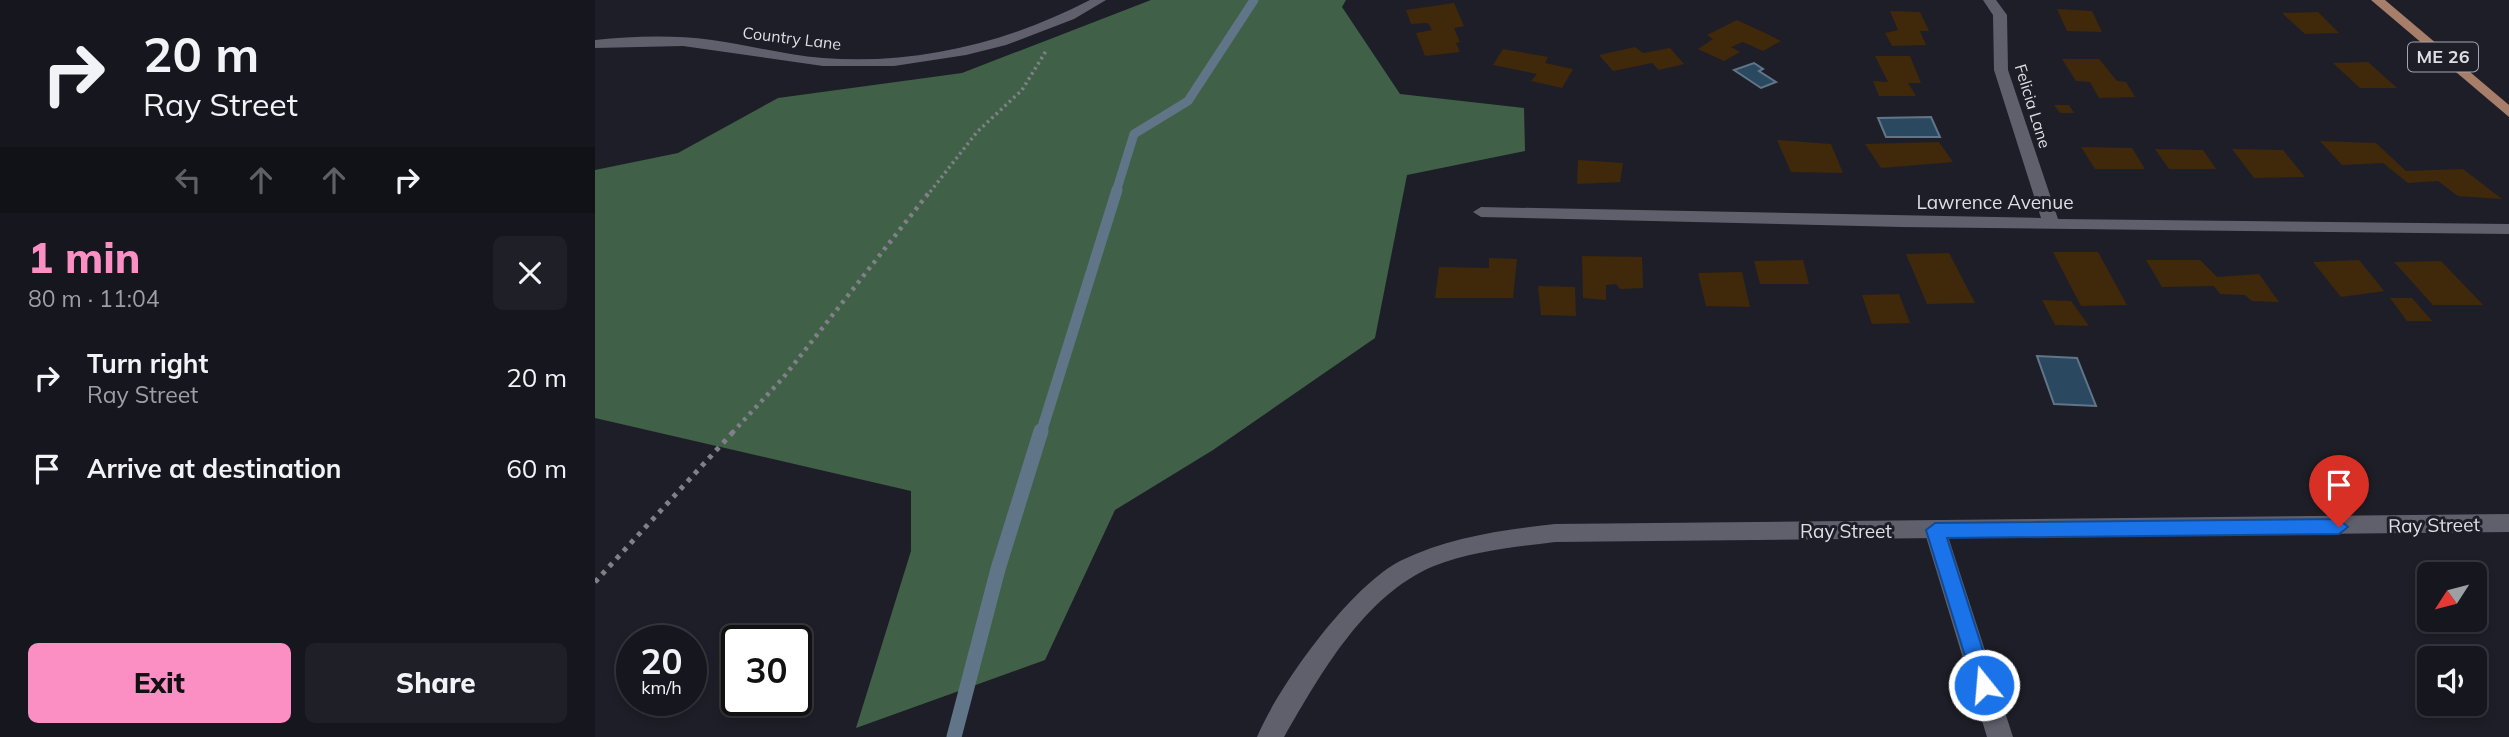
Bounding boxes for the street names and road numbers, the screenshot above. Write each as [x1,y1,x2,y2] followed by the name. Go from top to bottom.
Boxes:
[742,22,842,54] street label: Country Lane
[2408,42,2478,72] road number: ME 26
[2011,62,2055,150] street label: Felicia Lane
[1916,190,2074,214] street label: Lawrence Avenue
[2388,512,2481,538] street label: Ray Street
[1800,519,1892,543] street label: Ray Street

